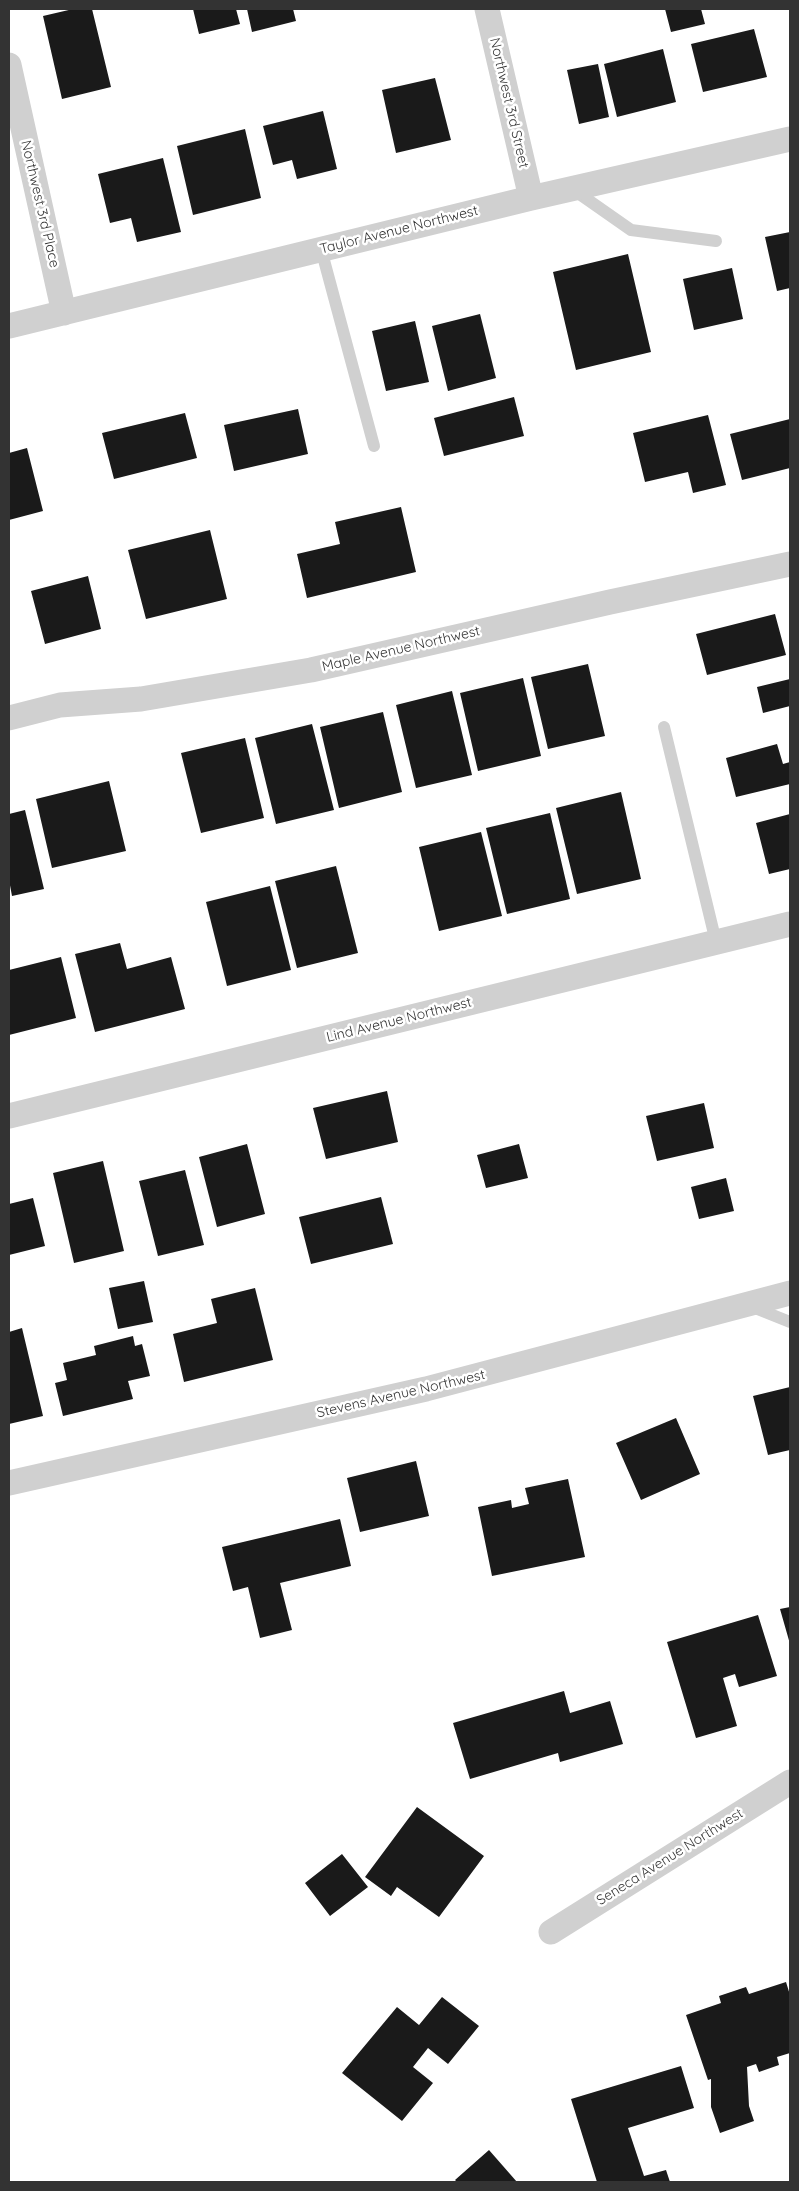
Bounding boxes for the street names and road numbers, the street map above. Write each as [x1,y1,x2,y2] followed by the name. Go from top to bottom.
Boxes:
[486,36,532,170] street label: Northwest 3rd Street
[17,139,63,269] street label: Northwest 3rd Place
[318,202,480,258] street label: Taylor Avenue Northwest
[320,623,482,675] street label: Maple Avenue Northwest
[325,994,473,1046] street label: Lind Avenue Northwest
[315,1366,487,1422] street label: Stevens Avenue Northwest
[594,1805,746,1909] street label: Seneca Avenue Northwest

